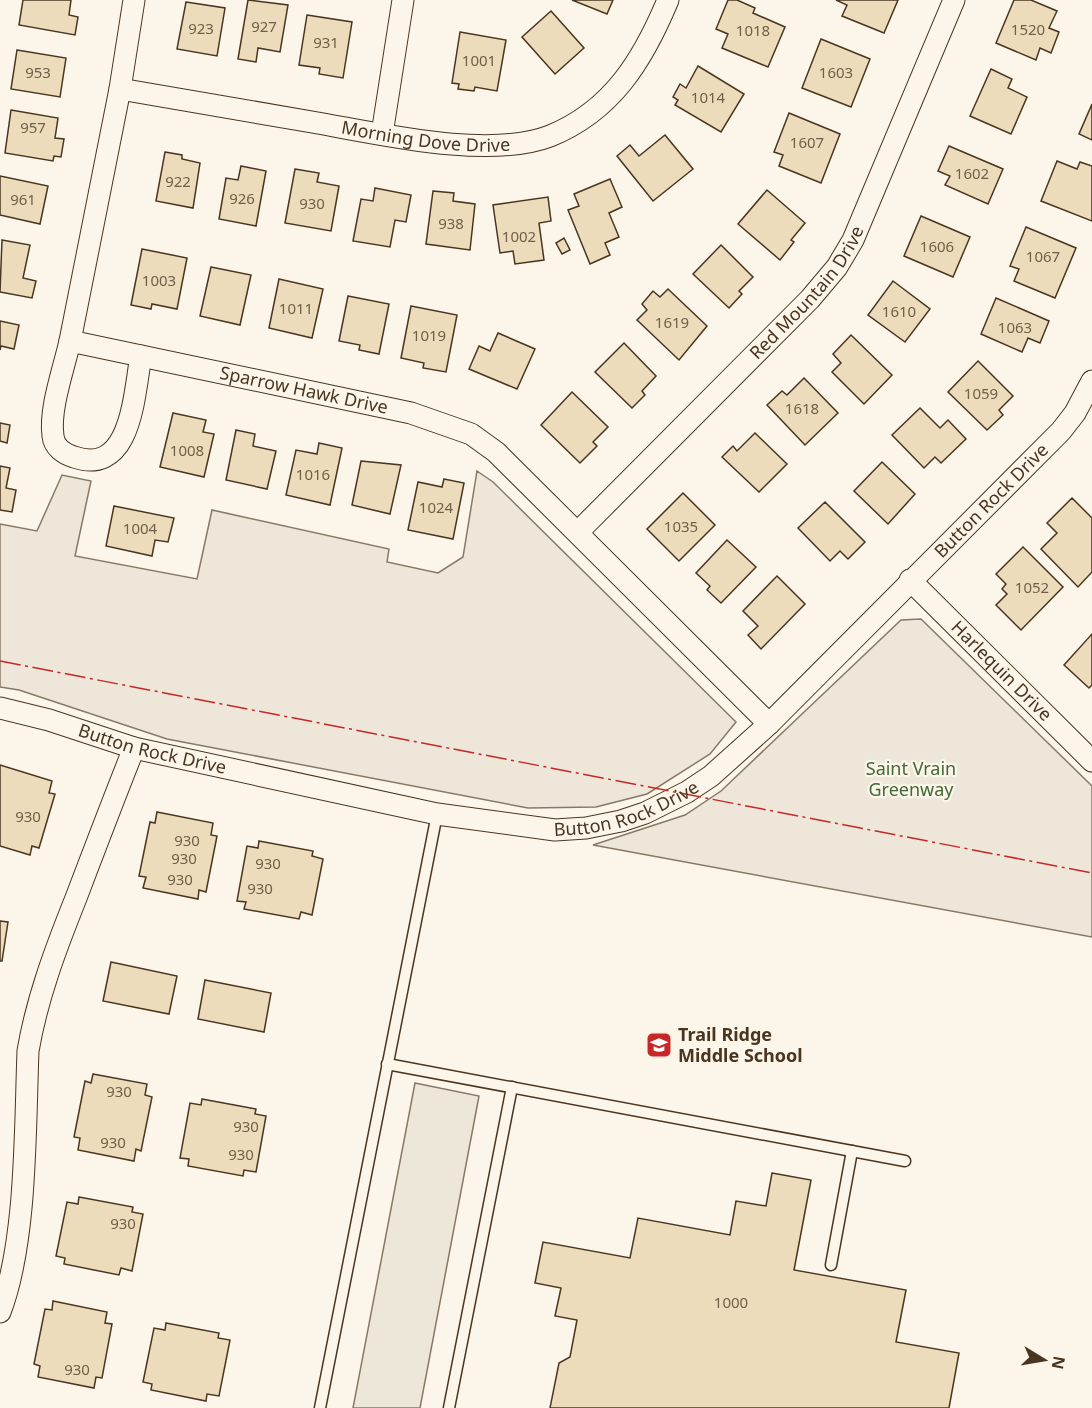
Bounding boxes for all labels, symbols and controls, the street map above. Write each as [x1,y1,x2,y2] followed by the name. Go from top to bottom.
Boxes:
[251,16,277,36] house number: 927
[188,18,214,38] house number: 923
[1011,19,1045,39] house number: 1520
[736,20,770,40] house number: 1018
[313,32,339,52] house number: 931
[462,50,496,70] house number: 1001
[25,62,51,82] house number: 953
[819,62,853,82] house number: 1603
[691,87,726,107] house number: 1014
[340,115,511,157] street label: Morning Dove Drive
[20,117,46,137] house number: 957
[790,132,824,152] house number: 1607
[955,163,989,183] house number: 1602
[165,171,191,191] house number: 922
[229,188,255,208] house number: 926
[10,189,36,209] house number: 961
[299,193,325,213] house number: 930
[438,213,464,233] house number: 938
[744,222,869,364] street label: Red Mountain Drive
[502,226,536,246] house number: 1002
[920,236,954,256] house number: 1606
[1026,246,1060,266] house number: 1067
[142,270,176,290] house number: 1003
[279,298,313,318] house number: 1011
[882,301,916,321] house number: 1610
[655,312,689,332] house number: 1619
[998,317,1032,337] house number: 1063
[412,325,446,345] house number: 1019
[218,360,390,419] street label: Sparrow Hawk Drive
[964,383,998,403] house number: 1059
[785,398,819,418] house number: 1618
[929,438,1053,562] street label: Button Rock Drive
[170,440,204,460] house number: 1008
[296,464,330,484] house number: 1016
[419,497,454,517] house number: 1024
[664,516,698,536] house number: 1035
[123,518,158,538] house number: 1004
[1015,577,1049,597] house number: 1052
[947,615,1058,726] street label: Harlequin Drive
[75,718,229,779] street label: Button Rock Drive
[866,756,956,801] park label: Saint Vrain Greenway
[553,775,703,841] street label: Button Rock Drive
[15,806,41,826] house number: 930
[174,830,200,850] house number: 930
[171,848,197,868] house number: 930
[255,853,281,873] house number: 930
[167,869,193,889] house number: 930
[247,878,273,898] house number: 930
[678,1022,803,1067] place label: Trail Ridge Middle School
[644,1030,674,1060] school or university icon: Trail Ridge Middle School
[106,1081,132,1101] house number: 930
[233,1116,259,1136] house number: 930
[100,1132,126,1152] house number: 930
[228,1144,254,1164] house number: 930
[110,1213,136,1233] house number: 930
[714,1292,748,1312] house number: 1000
[1014,1330,1074,1390] north arrow
[1047,1354,1071,1371] text: N
[64,1359,90,1379] house number: 930

